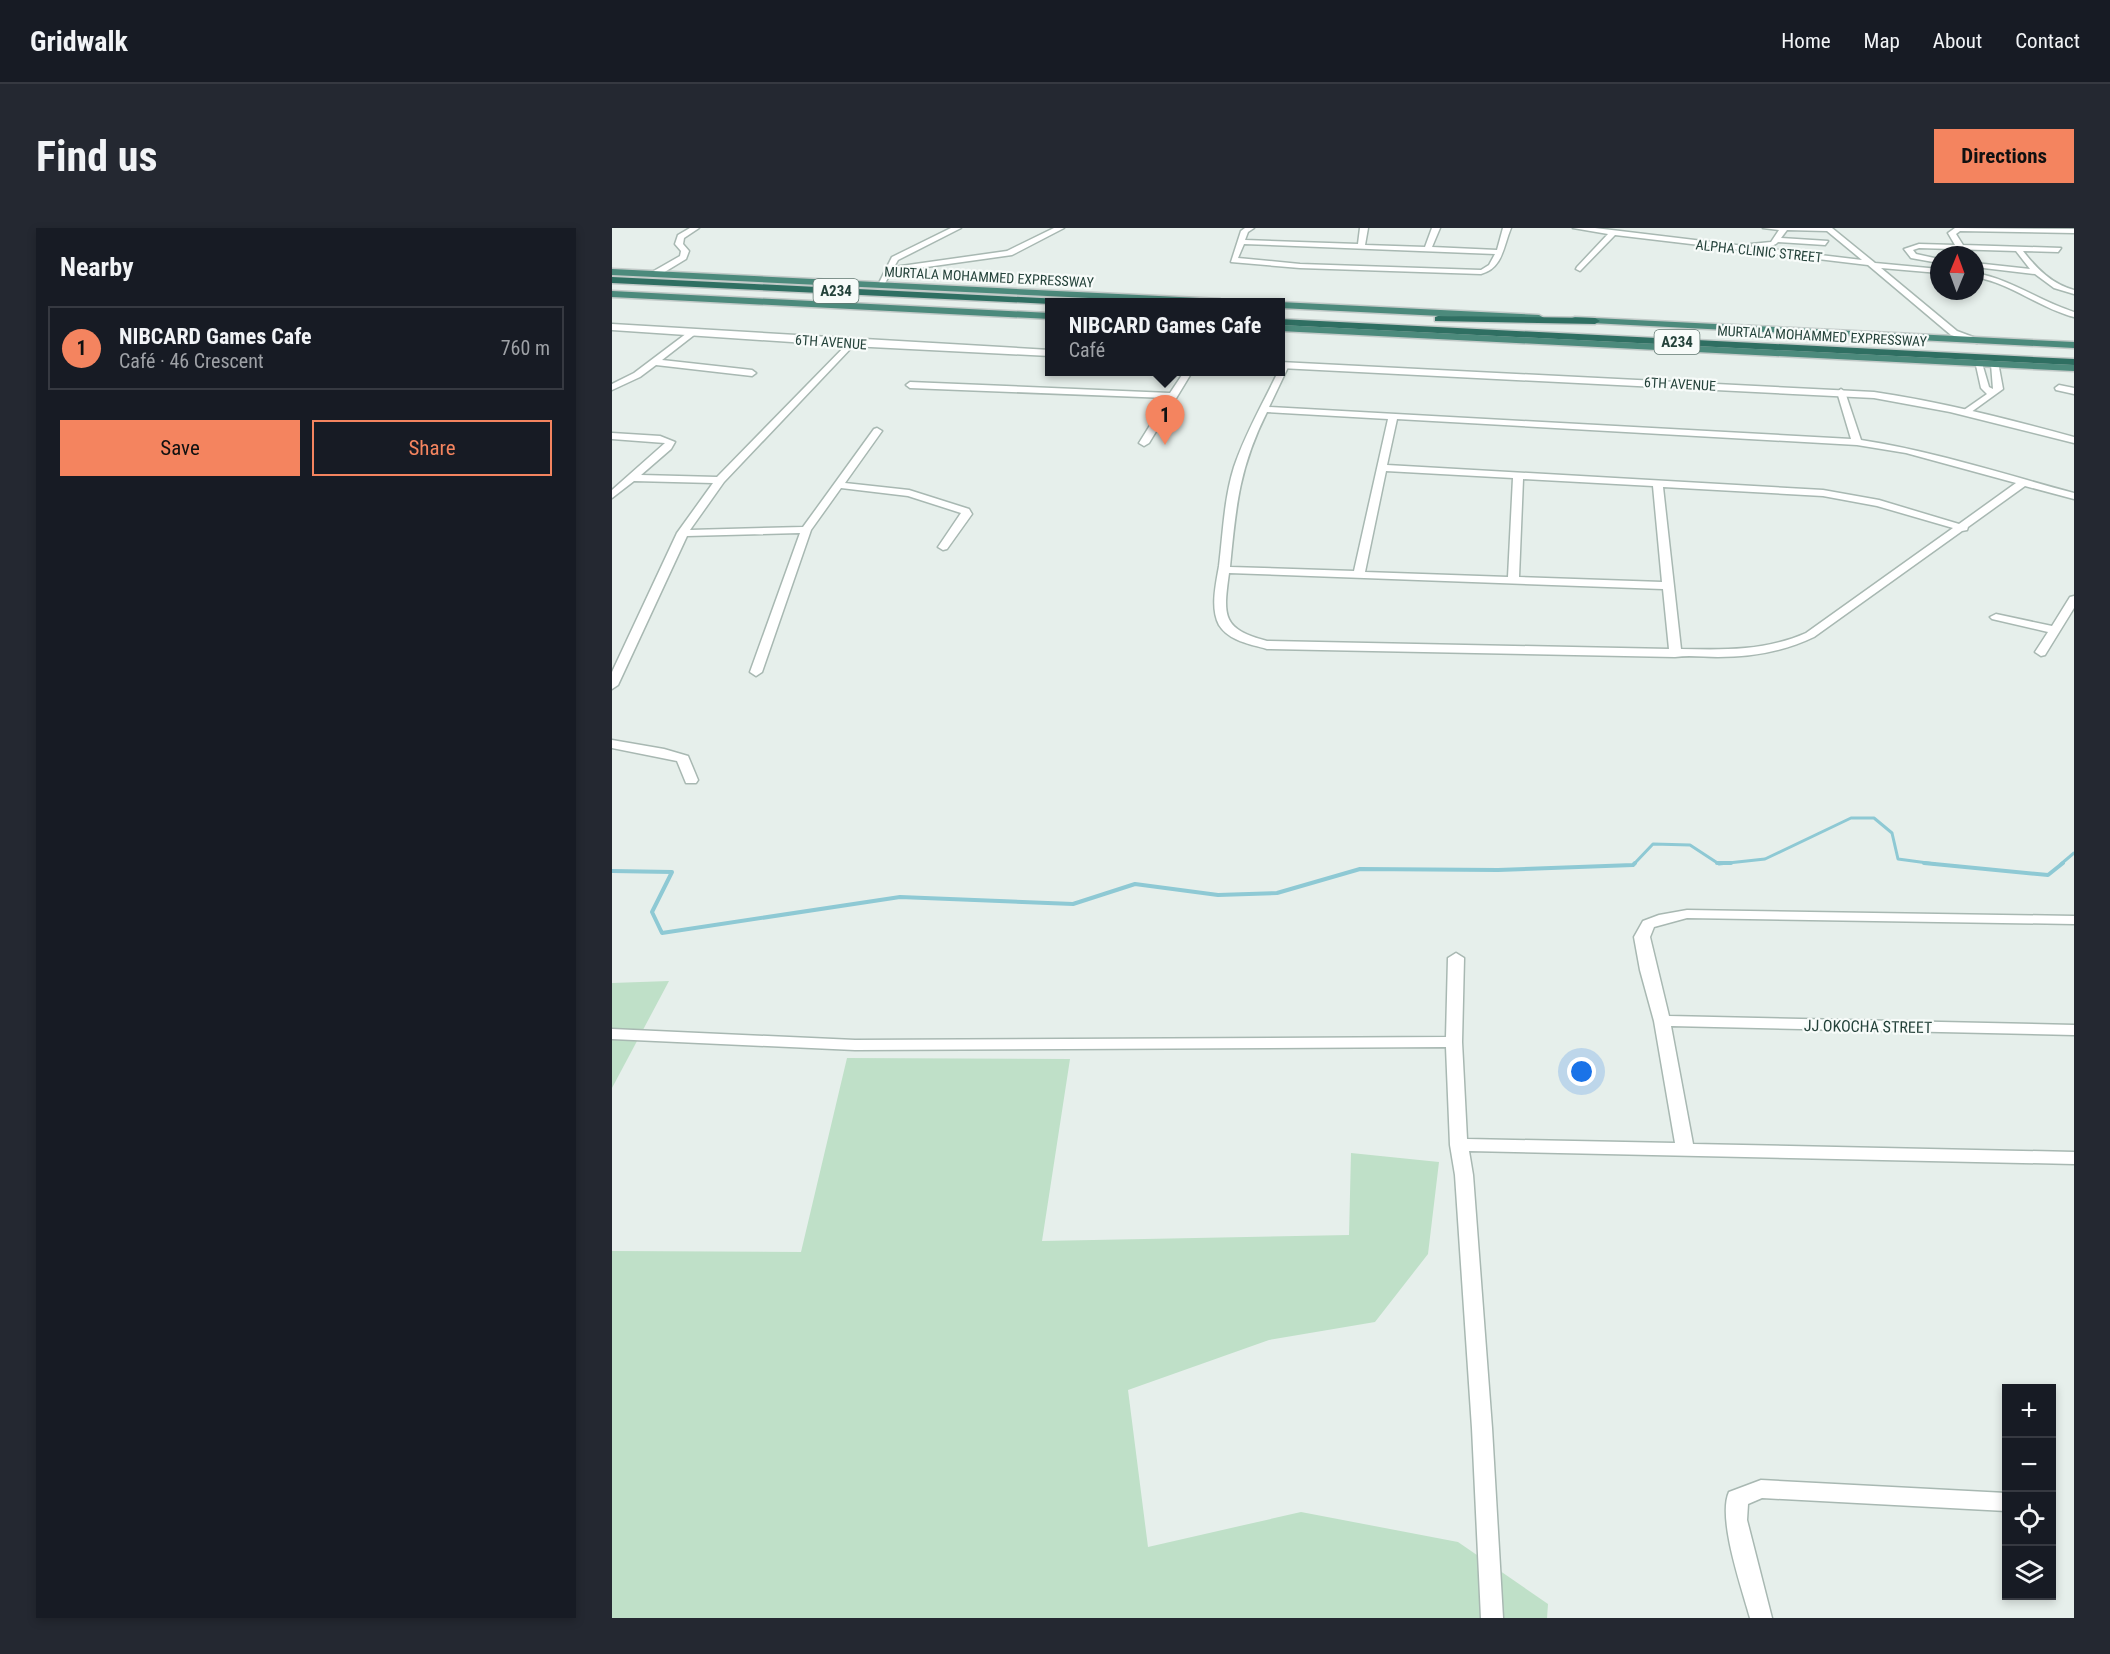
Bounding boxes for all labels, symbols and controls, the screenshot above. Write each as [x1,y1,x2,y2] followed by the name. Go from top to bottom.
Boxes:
[30,25,128,58] text: Gridwalk
[1781,29,1831,53] text: Home
[1864,29,1900,53] text: Map
[1933,29,1982,53] text: About
[2015,29,2080,53] text: Contact
[1934,129,2074,183] button: Directions
[36,132,157,181] text: Find us
[1695,236,1823,266] street label: ALPHA CLINIC STREET
[1930,246,1984,300] north arrow
[60,252,134,282] text: Nearby
[884,264,1095,291] street label: MURTALA MOHAMMED EXPRESSWAY
[814,279,858,303] road number: A234
[1045,298,1285,376] popup
[1069,313,1261,338] text: NIBCARD Games Cafe
[1717,323,1928,350] street label: MURTALA MOHAMMED EXPRESSWAY
[119,324,312,349] text: NIBCARD Games Cafe
[1654,330,1700,354] road number: A234
[795,332,867,352] street label: 6TH AVENUE
[76,336,87,360] text: 1
[501,336,550,360] text: 760 m
[1069,338,1105,362] text: Café
[119,349,264,373] text: Café · 46 Crescent
[1644,374,1716,394] street label: 6TH AVENUE
[1146,396,1184,445] pin: 1
[60,420,300,476] button: Save
[312,420,552,476] button: Share
[1804,1016,1932,1037] street label: JJ OKOCHA STREET
[1567,1057,1596,1086] your location
[2002,1384,2056,1600] map controls
[2002,1384,2056,1438] button: +
[2002,1438,2056,1492] button: −
[2002,1492,2056,1546] button: locate
[2002,1546,2056,1600] button: layers

